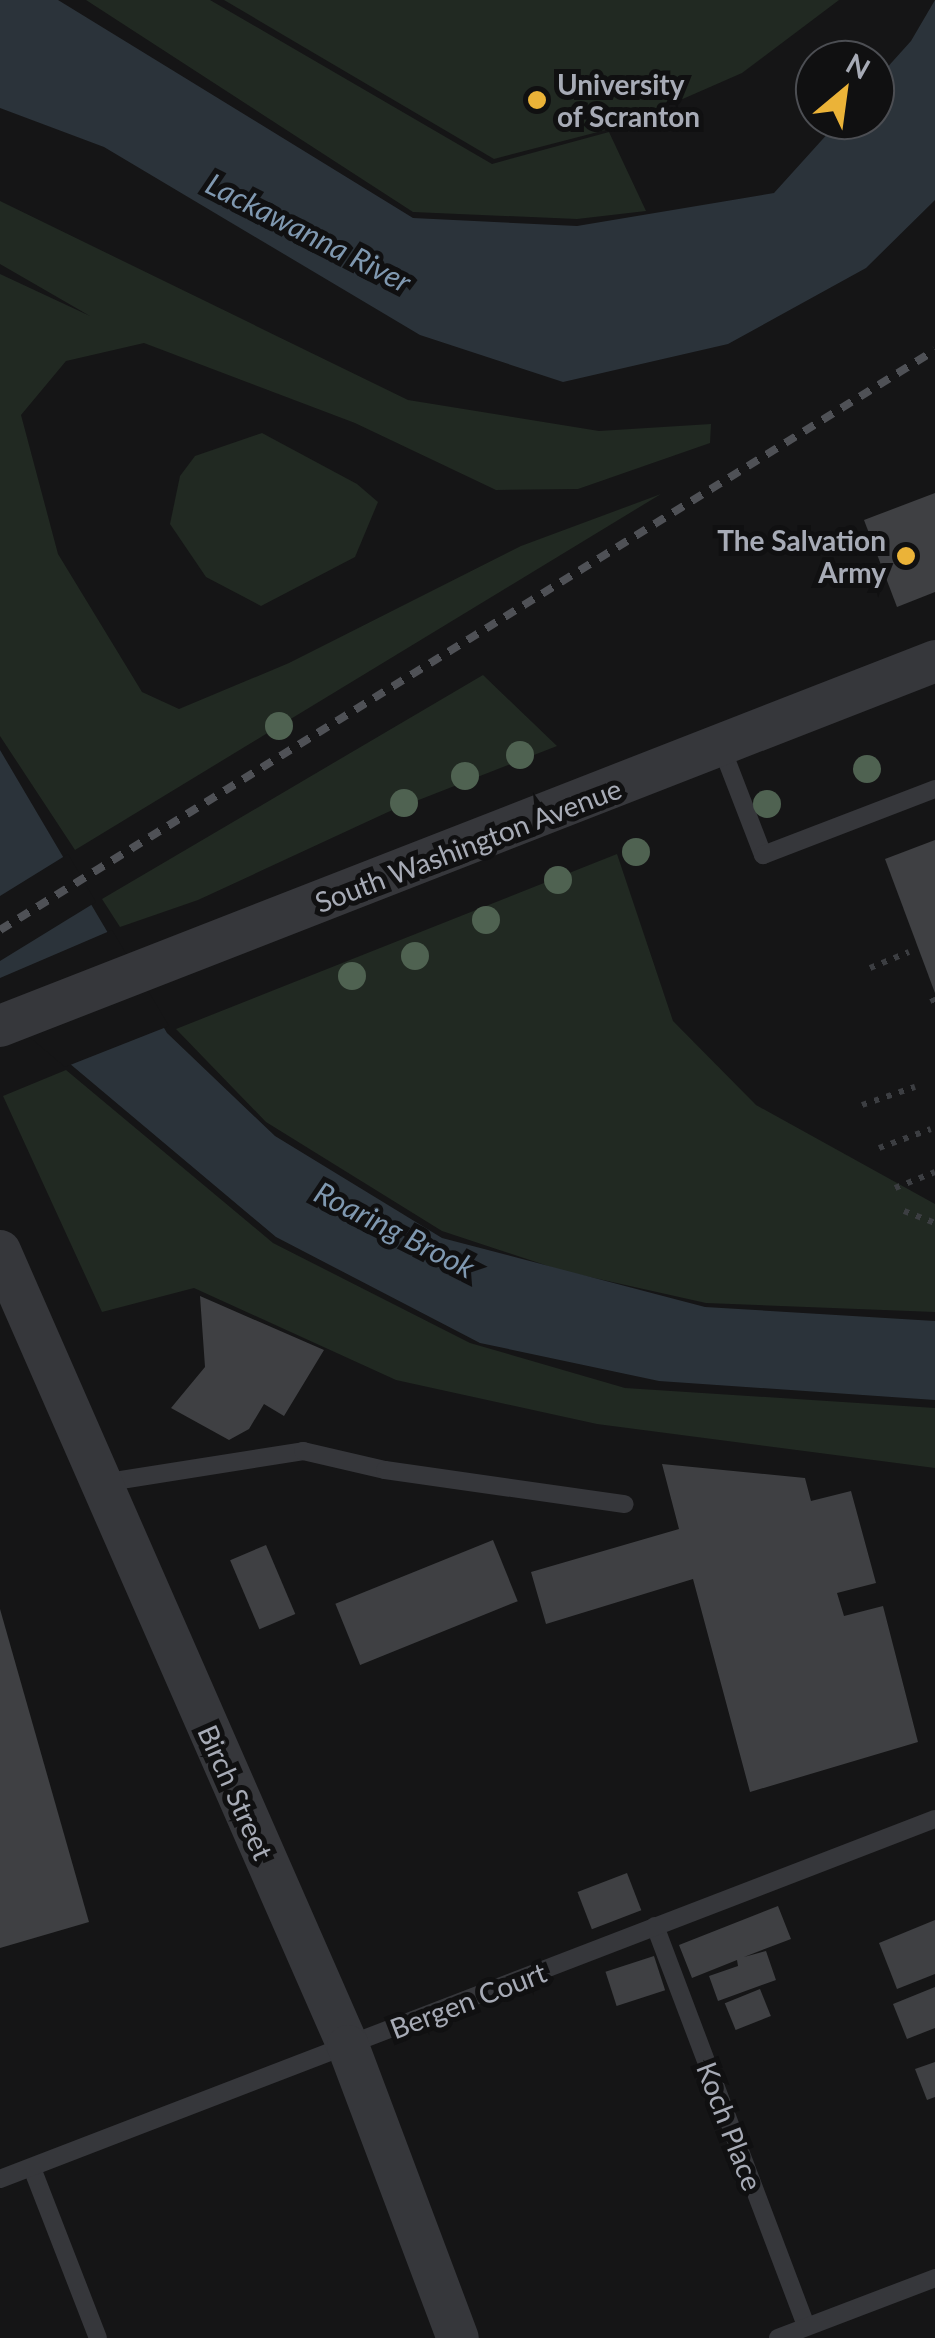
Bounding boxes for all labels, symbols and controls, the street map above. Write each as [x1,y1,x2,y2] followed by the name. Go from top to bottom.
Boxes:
[795,40,895,140] north arrow
[841,45,876,86] text: N
[557,67,701,133] place label: University of Scranton
[526,89,548,111] marker: University of Scranton
[200,165,418,299] water label: Lackawanna River
[717,523,886,589] place label: The Salvation Army
[895,545,917,567] marker: The Salvation Army
[309,771,627,919] street label: South Washington Avenue
[309,1173,481,1285] water label: Roaring Brook
[191,1719,281,1865] street label: Birch Street
[385,1955,551,2045] street label: Bergen Court
[690,2057,770,2195] street label: Koch Place

